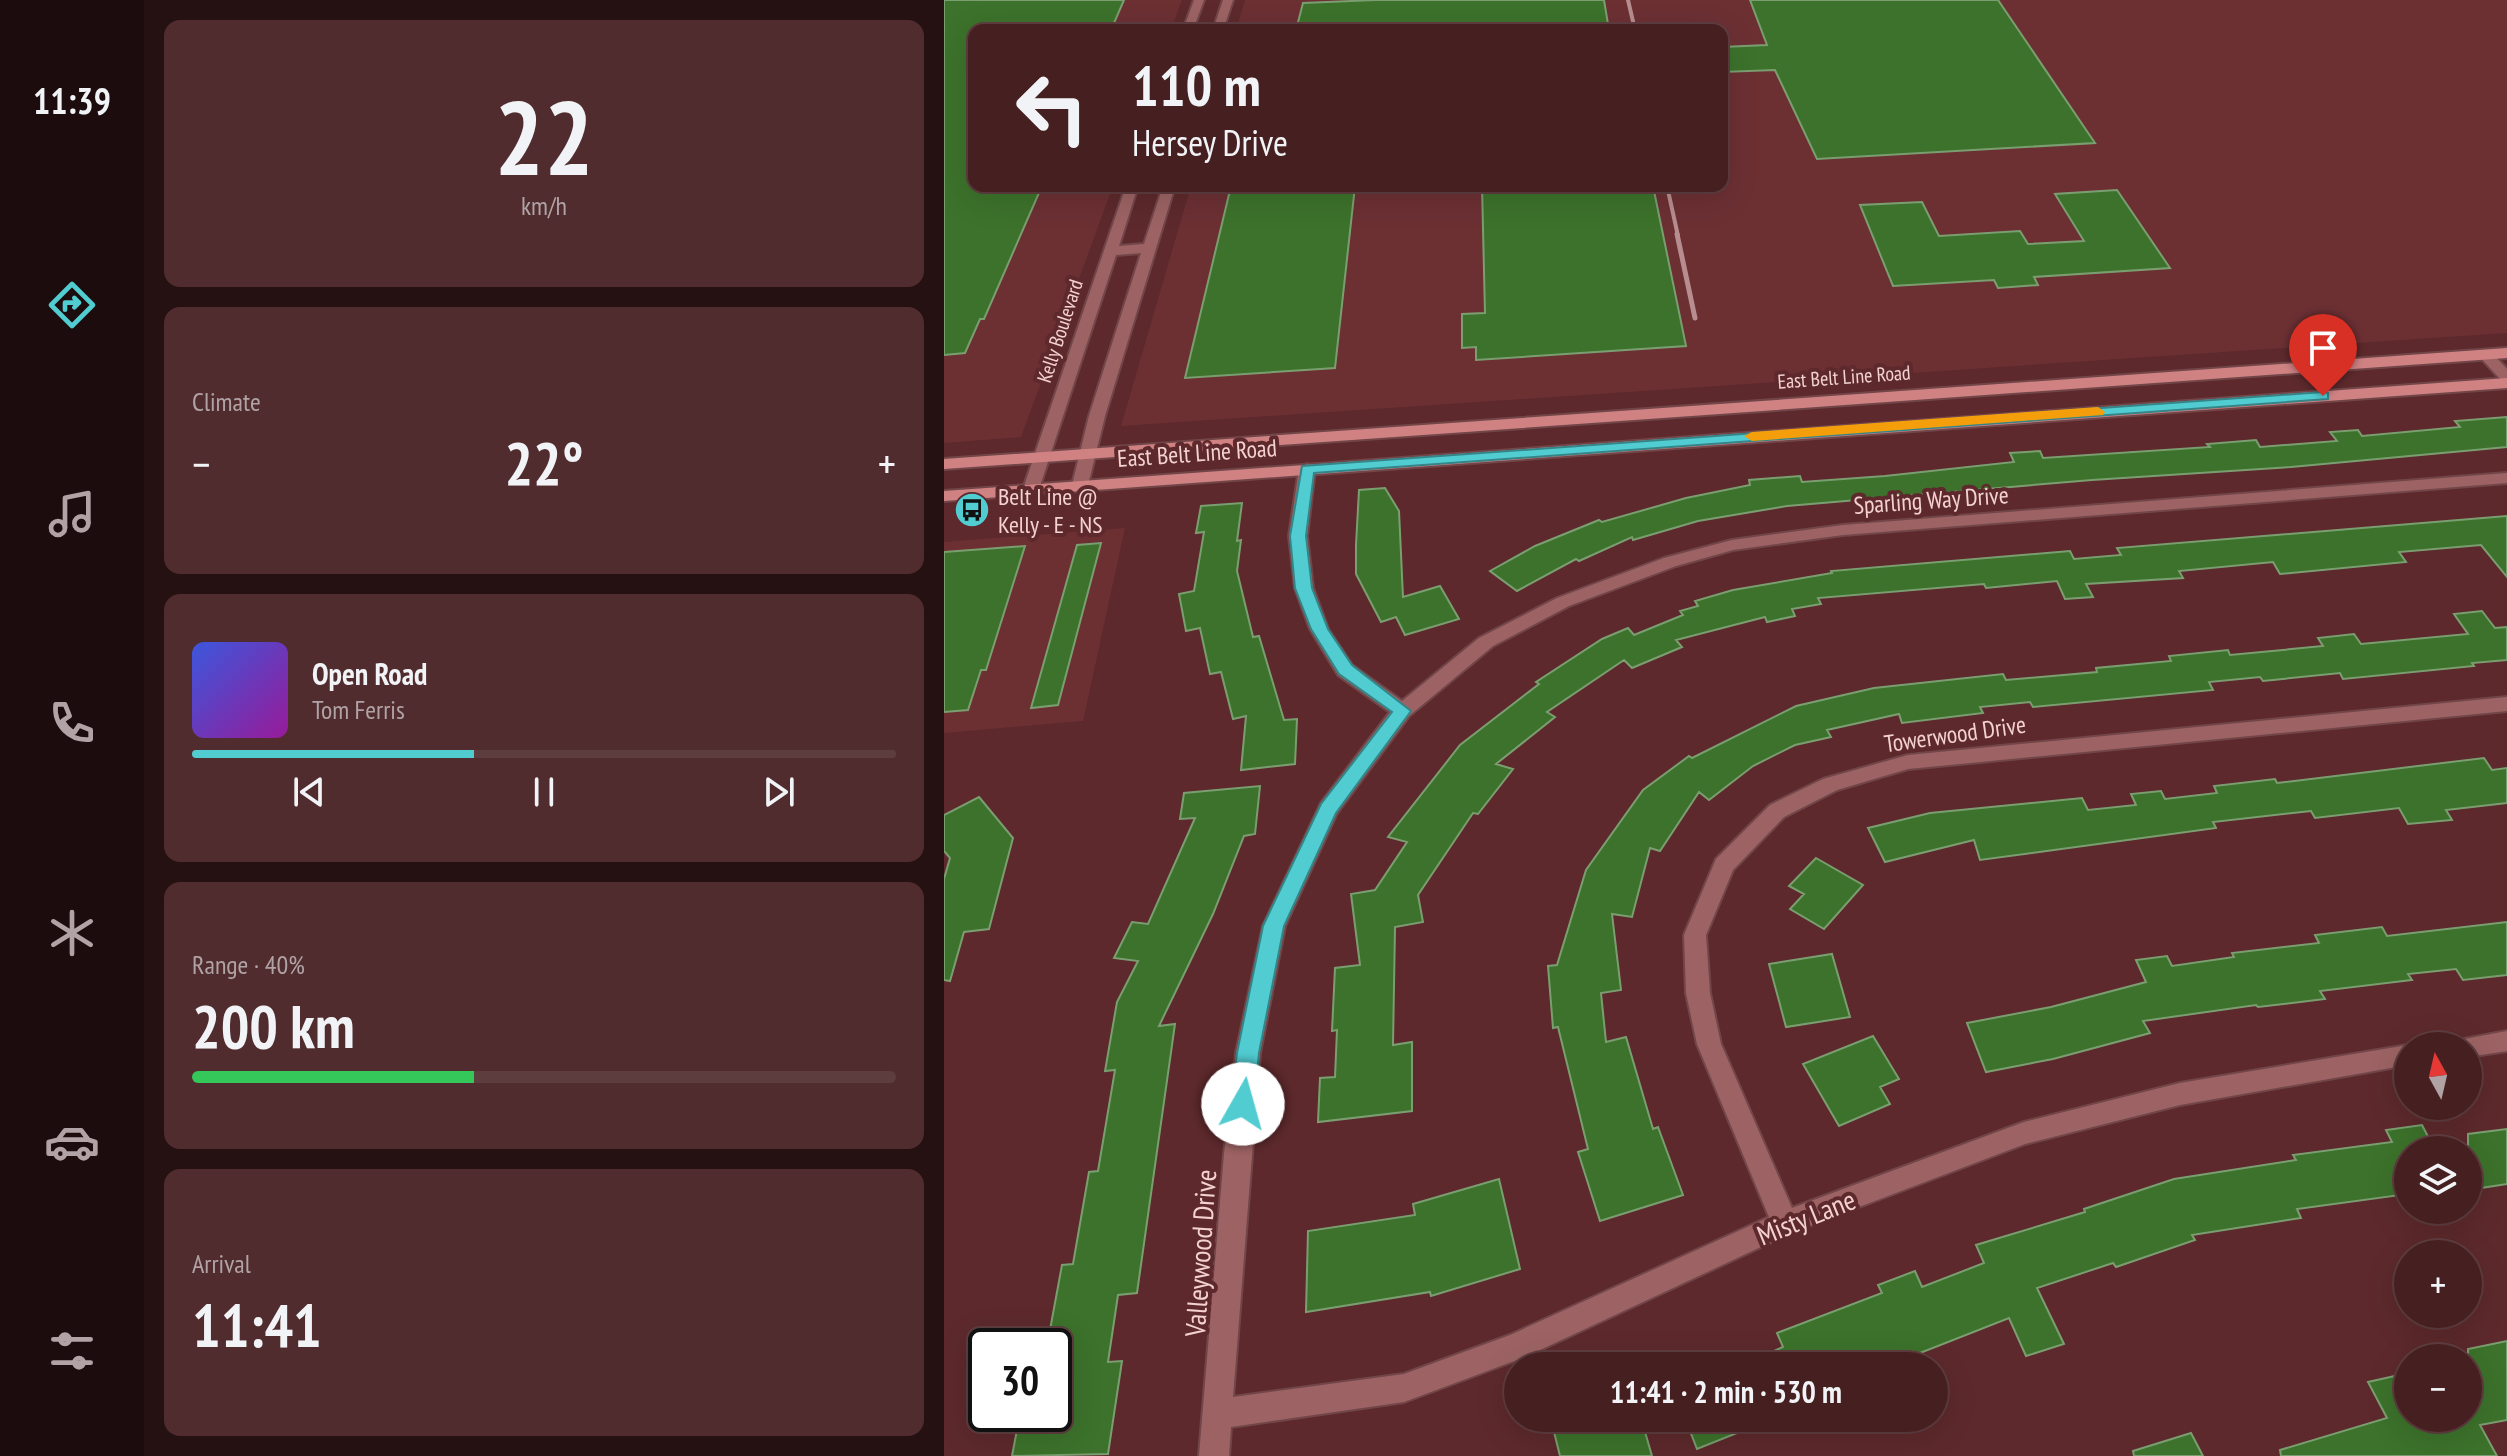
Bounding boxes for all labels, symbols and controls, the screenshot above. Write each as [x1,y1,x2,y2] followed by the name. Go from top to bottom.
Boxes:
[1132,49,1261,121] text: 110 m
[1000,56,1104,160] icon: left
[494,69,594,204] text: 22
[33,77,111,124] text: 11:39
[1132,119,1288,166] text: Hersey Drive
[521,189,567,222] text: km/h
[1031,276,1089,386] street label: Kelly Boulevard
[44,277,100,333] icon: directions
[2289,314,2357,396] pin
[2301,326,2345,370] icon: arrive
[1777,359,1911,395] street label: East Belt Line Road
[192,385,261,418] text: Climate
[504,424,584,502] text: 22°
[1116,432,1278,474] street label: East Belt Line Road
[192,435,210,492] text: −
[878,435,896,492] text: +
[1852,479,2010,521] street label: Sparling Way Drive
[998,481,1102,540] place label: Belt Line @ Kelly - E - NS
[44,486,100,542] icon: music
[953,491,991,529] bus stop icon: Belt Line @ Kelly - E - NS
[312,654,427,693] text: Open Road
[312,693,405,726] text: Tom Ferris
[44,695,100,751] icon: phone
[1882,709,2028,759] street label: Towerwood Drive
[287,770,331,814] icon: previous
[522,770,566,814] icon: pause
[757,770,801,814] icon: next
[44,905,100,961] icon: climate
[192,948,305,981] text: Range · 40%
[192,987,355,1065] text: 200 km
[2394,1032,2482,1120] north arrow
[2394,1032,2482,1432] map controls
[1201,1062,1285,1146] position arrow
[44,1114,100,1170] icon: car
[2394,1136,2482,1224] button: layers
[1176,1168,1224,1339] street label: Valleywood Drive
[1751,1181,1861,1253] street label: Misty Lane
[2394,1240,2482,1328] button: +
[192,1247,251,1280] text: Arrival
[192,1286,322,1364] text: 11:41
[44,1323,100,1379] icon: filters
[968,1328,1072,1432] speed limit sign: 30
[2394,1344,2482,1432] button: −
[1610,1372,1842,1411] text: 11:41 · 2 min · 530 m

